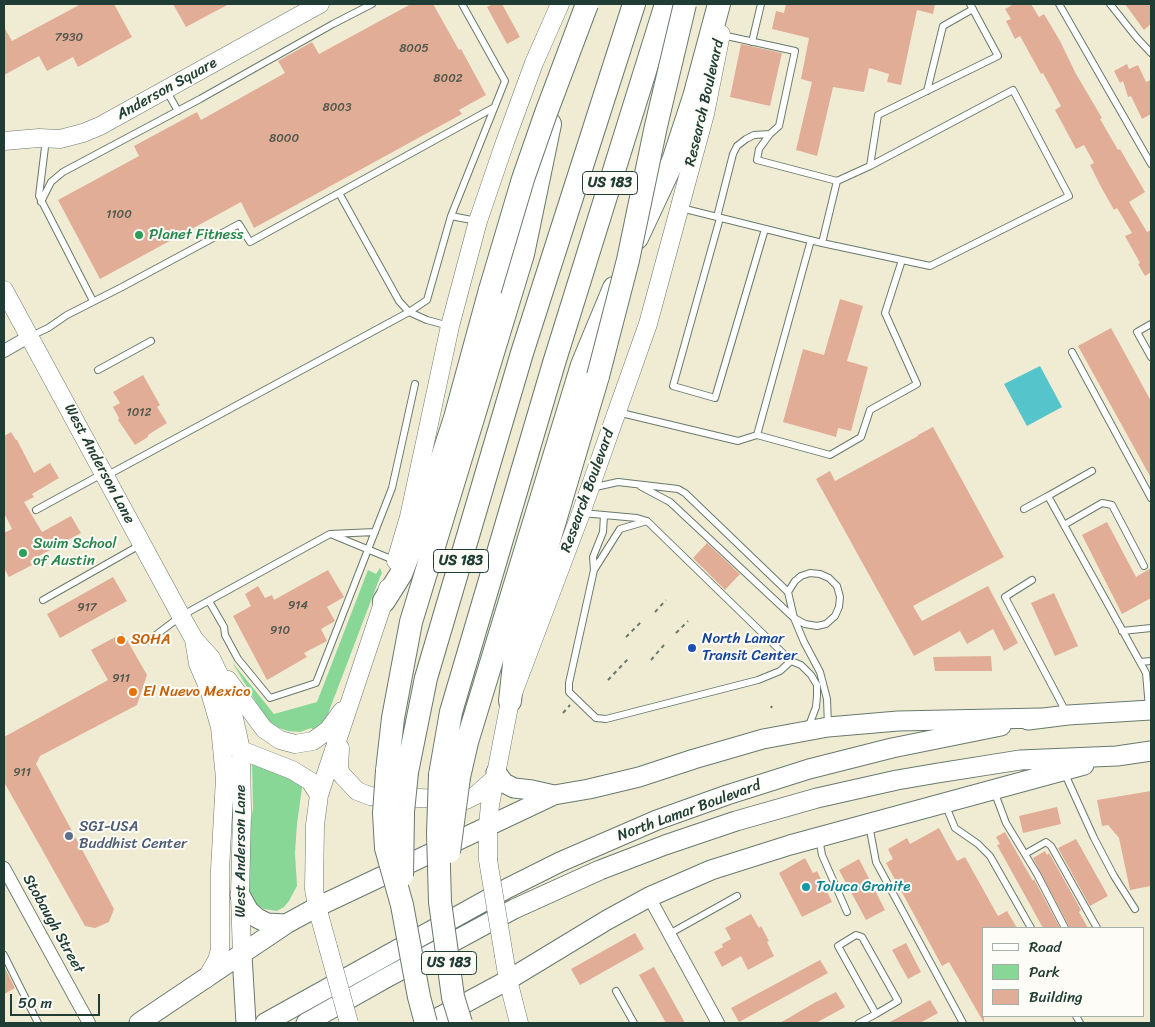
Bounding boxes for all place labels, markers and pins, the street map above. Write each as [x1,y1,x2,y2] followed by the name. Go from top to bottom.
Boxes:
[149,226,243,244] place label: Planet Fitness
[133,229,145,241] marker: Planet Fitness
[33,535,117,570] place label: Swim School of Austin
[17,547,29,559] marker: Swim School of Austin
[702,630,797,665] place label: North Lamar Transit Center
[131,631,171,649] place label: SOHA
[115,634,127,646] marker: SOHA
[686,642,698,654] marker: North Lamar Transit Center
[143,683,251,701] place label: El Nuevo Mexico
[127,686,139,698] marker: El Nuevo Mexico
[79,818,187,853] place label: SGI-USA Buddhist Center
[63,830,75,842] marker: SGI-USA Buddhist Center
[816,878,910,896] place label: Toluca Granite
[800,881,812,893] marker: Toluca Granite

